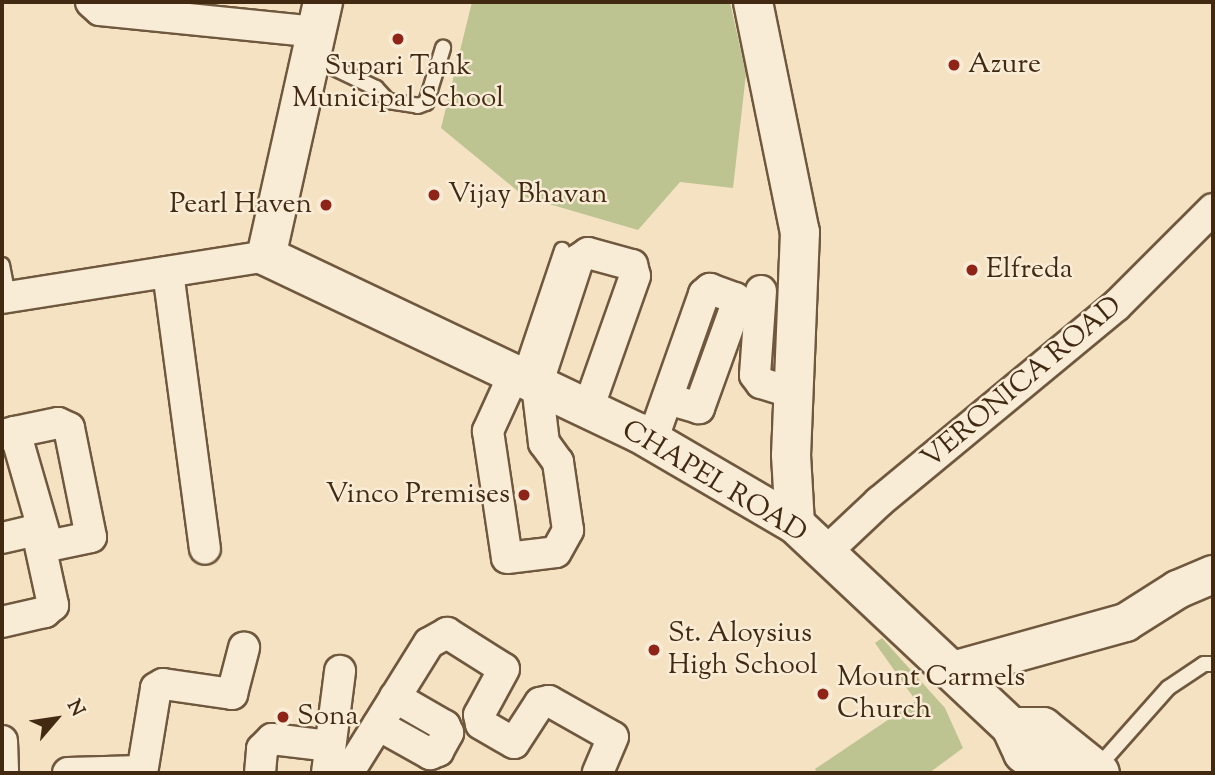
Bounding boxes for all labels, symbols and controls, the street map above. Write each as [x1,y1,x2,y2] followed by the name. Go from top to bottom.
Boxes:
[390,31,406,47] marker: Supari Tank Municipal School
[968,48,1041,82] place label: Azure
[292,50,504,116] place label: Supari Tank Municipal School
[946,57,962,73] marker: Azure
[448,178,608,212] place label: Vijay Bhavan
[426,187,442,203] marker: Vijay Bhavan
[170,188,312,222] place label: Pearl Haven
[318,197,334,213] marker: Pearl Haven
[986,253,1073,287] place label: Elfreda
[964,262,980,278] marker: Elfreda
[915,290,1129,476] street label: VERONICA ROAD
[615,414,813,550] street label: CHAPEL ROAD
[326,478,510,512] place label: Vinco Premises
[516,487,532,503] marker: Vinco Premises
[668,617,818,683] place label: St. Aloysius High School
[646,642,662,658] marker: St. Aloysius High School
[837,661,1025,727] place label: Mount Carmels Church
[21,684,91,754] north arrow
[815,686,831,702] marker: Mount Carmels Church
[59,695,90,722] text: N
[297,700,358,734] place label: Sona
[275,709,291,725] marker: Sona

